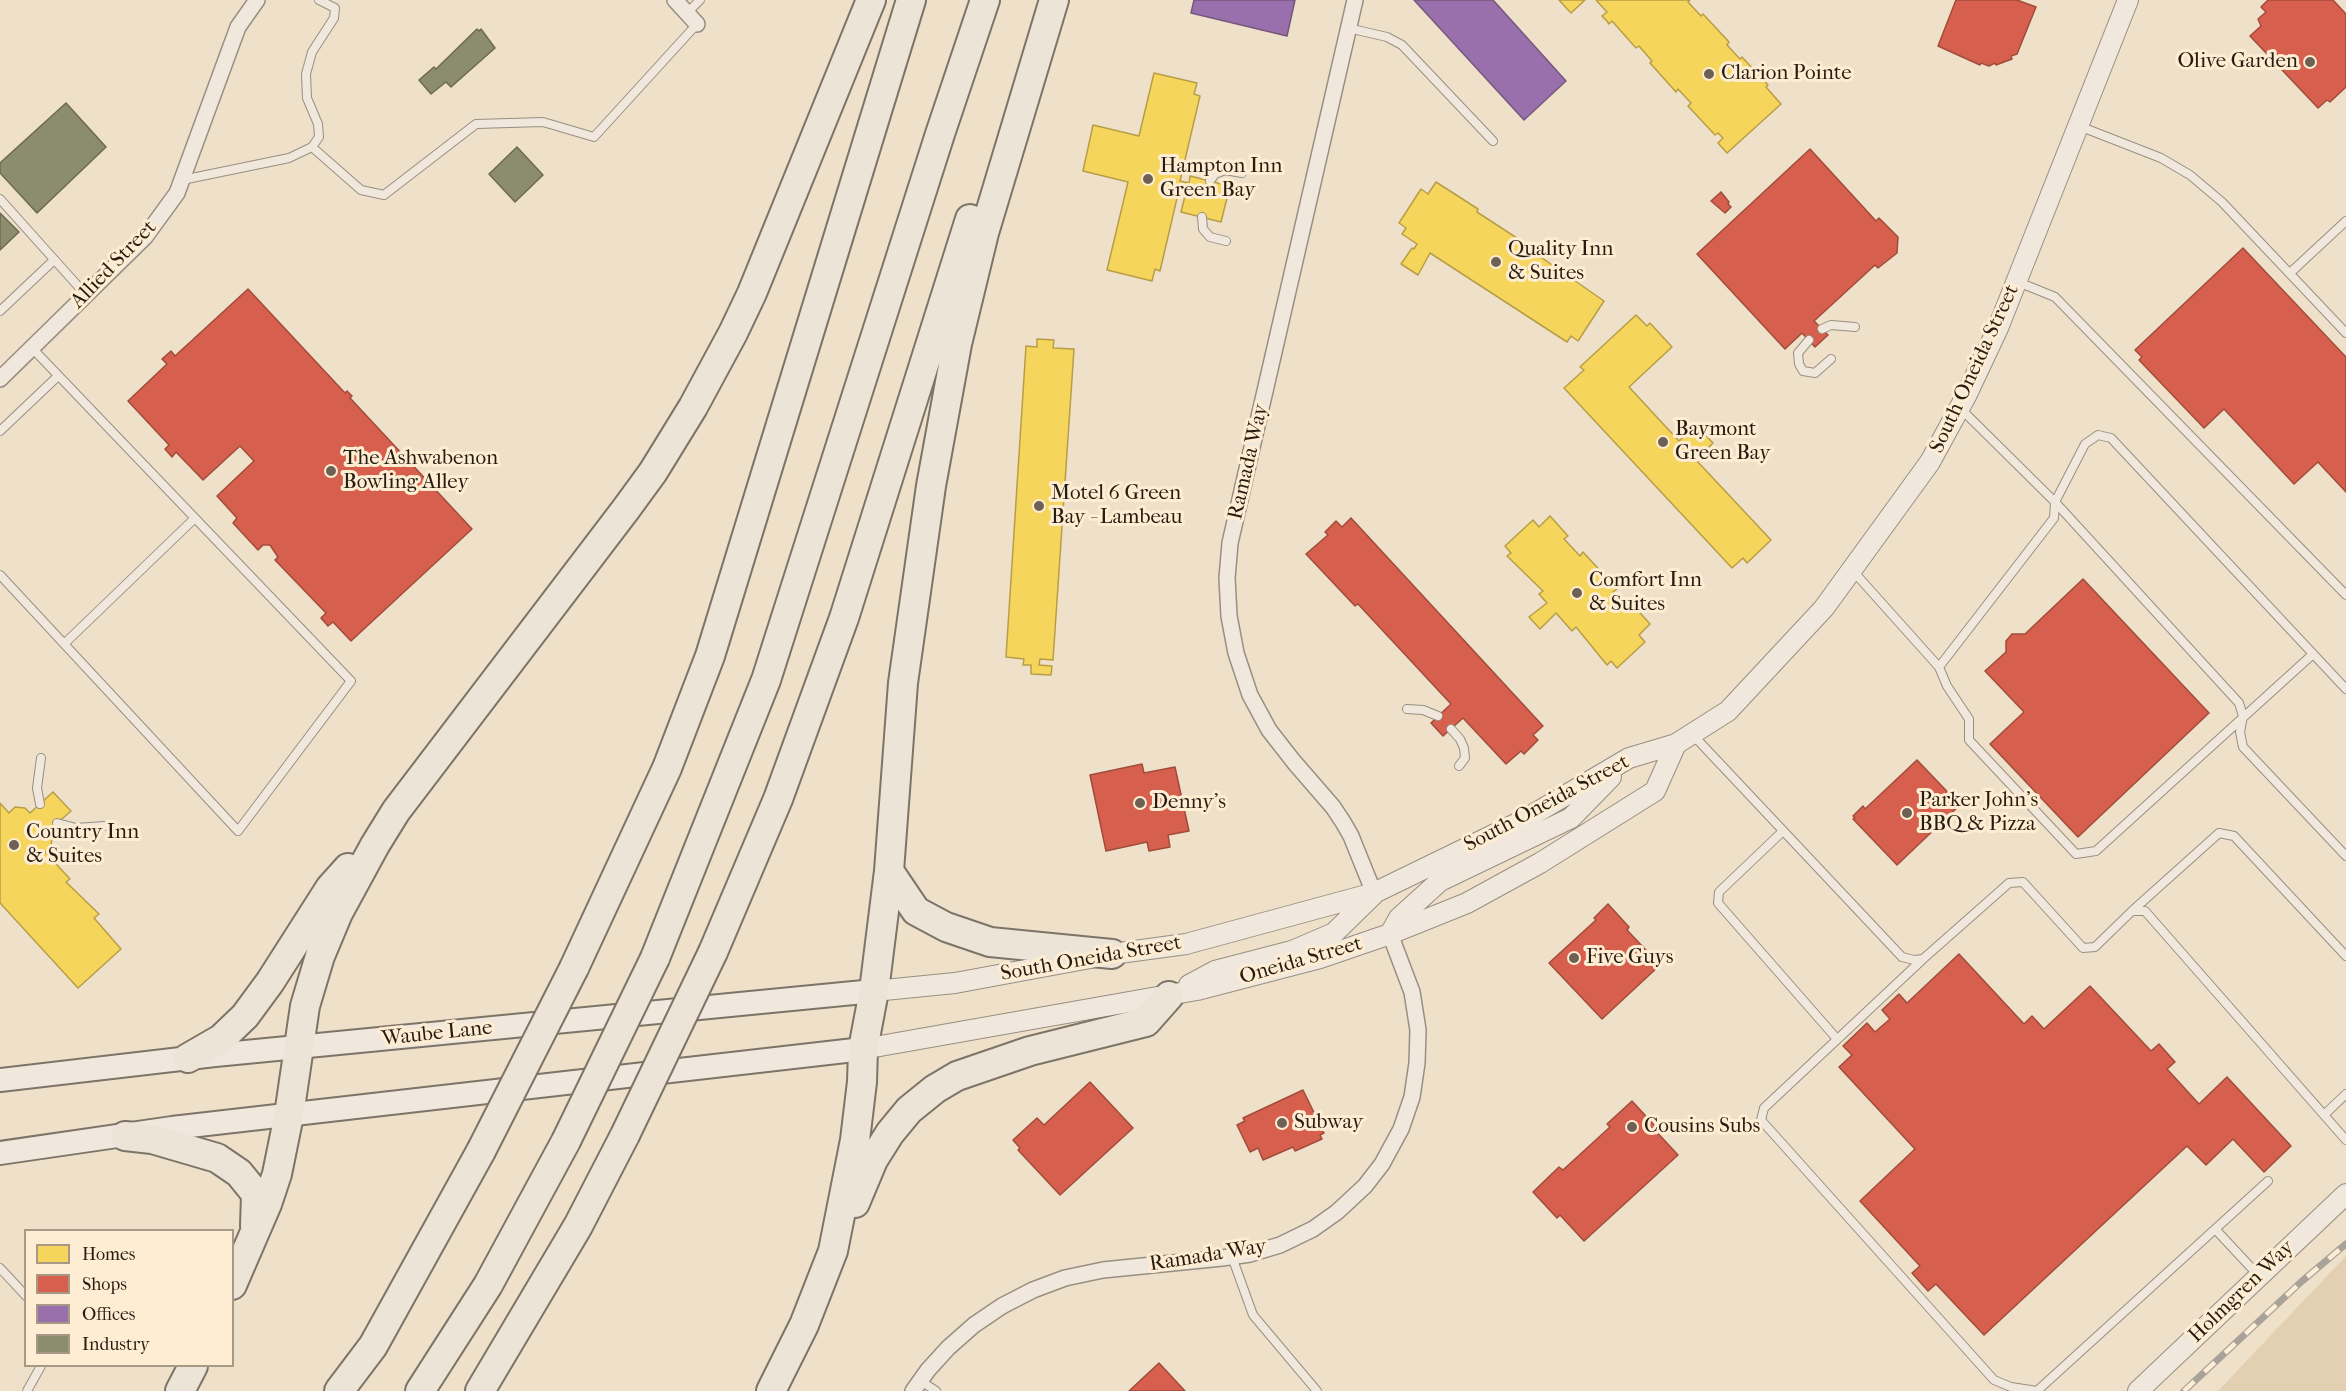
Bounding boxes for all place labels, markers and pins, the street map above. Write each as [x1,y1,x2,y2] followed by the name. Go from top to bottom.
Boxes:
[2177,49,2298,75] place label: Olive Garden
[2303,55,2317,69] marker: Olive Garden
[1721,61,1852,87] place label: Clarion Pointe
[1702,67,1716,81] marker: Clarion Pointe
[1160,154,1282,204] place label: Hampton Inn Green Bay
[1141,172,1155,186] marker: Hampton Inn Green Bay
[1508,237,1613,287] place label: Quality Inn & Suites
[1489,255,1503,269] marker: Quality Inn & Suites
[1675,417,1770,467] place label: Baymont Green Bay
[1656,435,1670,449] marker: Baymont Green Bay
[343,446,498,496] place label: The Ashwabenon Bowling Alley
[324,464,338,478] marker: The Ashwabenon Bowling Alley
[1051,481,1182,531] place label: Motel 6 Green Bay - Lambeau
[1032,499,1046,513] marker: Motel 6 Green Bay - Lambeau
[1589,568,1702,618] place label: Comfort Inn & Suites
[1570,586,1584,600] marker: Comfort Inn & Suites
[1919,788,2038,838] place label: Parker John's BBQ & Pizza
[1152,790,1226,816] place label: Denny's
[1133,796,1147,810] marker: Denny's
[1900,806,1914,820] marker: Parker John's BBQ & Pizza
[26,820,139,870] place label: Country Inn & Suites
[7,838,21,852] marker: Country Inn & Suites
[1586,945,1673,971] place label: Five Guys
[1567,951,1581,965] marker: Five Guys
[1294,1110,1363,1136] place label: Subway
[1644,1114,1760,1140] place label: Cousins Subs
[1275,1116,1289,1130] marker: Subway
[1625,1120,1639,1134] marker: Cousins Subs

